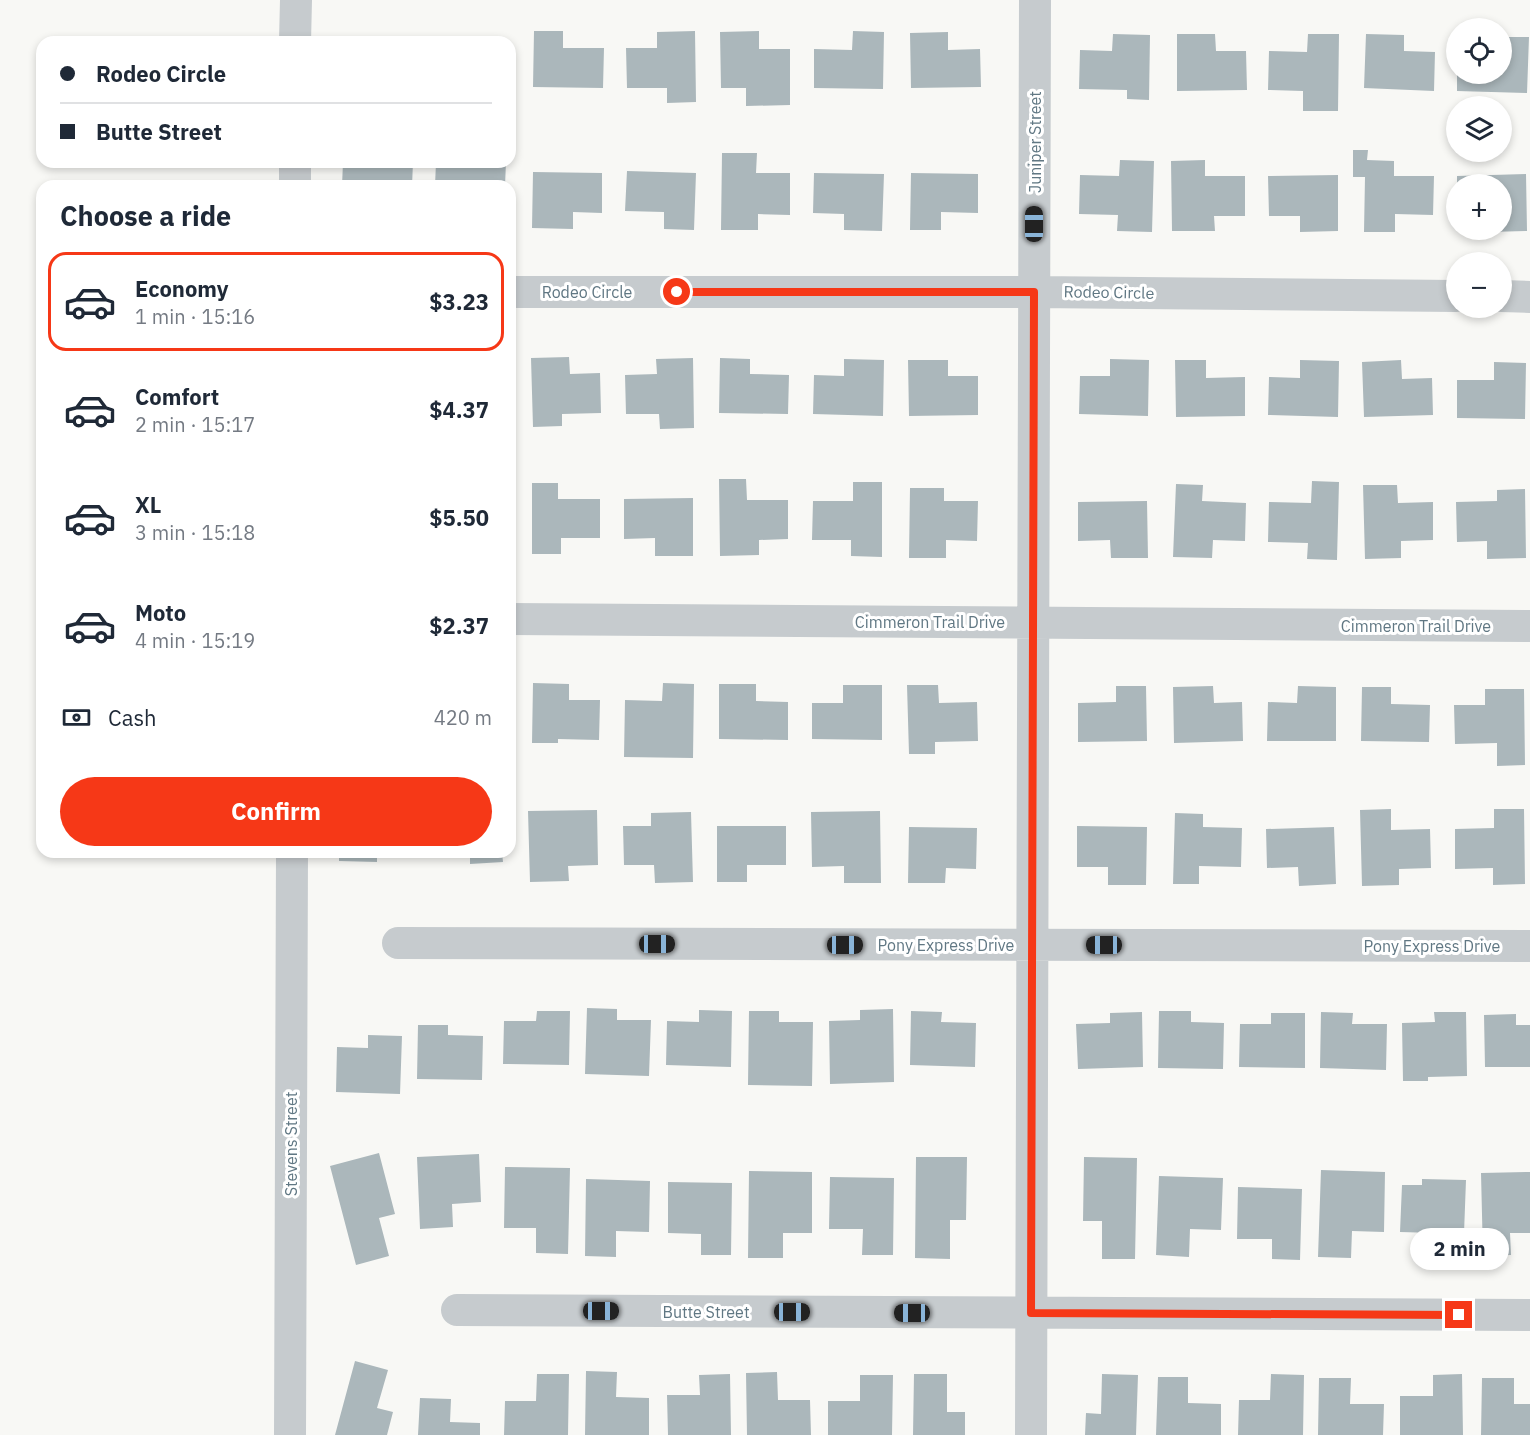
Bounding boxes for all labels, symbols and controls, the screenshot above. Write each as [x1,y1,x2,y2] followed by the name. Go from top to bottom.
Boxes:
[1446,18,1512,318] map controls
[1446,18,1512,84] button: locate
[96,59,226,88] text: Rodeo Circle
[1025,91,1045,193] street label: Juniper Street
[1446,96,1512,162] button: layers
[96,117,222,146] text: Butte Street
[1446,174,1512,240] button: +
[60,198,231,233] text: Choose a ride
[1025,206,1043,242] car
[1446,252,1512,318] button: −
[135,274,229,303] text: Economy
[63,275,117,329] icon: car
[663,278,690,305] route start
[1063,281,1155,303] street label: Rodeo Circle
[542,282,633,302] street label: Rodeo Circle
[429,287,489,316] text: $3.23
[135,303,255,330] text: 1 min · 15:16
[135,382,219,411] text: Comfort
[63,383,117,437] icon: car
[429,395,489,424] text: $4.37
[135,411,255,438] text: 2 min · 15:17
[135,490,161,519] text: XL
[63,491,117,545] icon: car
[429,503,489,532] text: $5.50
[135,519,255,546] text: 3 min · 15:18
[135,598,186,627] text: Moto
[63,599,117,653] icon: car
[429,611,489,640] text: $2.37
[855,612,1005,632] street label: Cimmeron Trail Drive
[1341,616,1491,636] street label: Cimmeron Trail Drive
[135,627,255,654] text: 4 min · 15:19
[60,701,93,734] icon: cash
[108,703,157,732] text: Cash
[434,704,492,731] text: 420 m
[60,777,492,846] button: Confirm
[639,935,675,953] car
[878,935,1015,955] street label: Pony Express Drive
[827,936,863,954] car
[1086,936,1122,954] car
[1364,936,1501,956] street label: Pony Express Drive
[281,1092,301,1196] street label: Stevens Street
[1410,1228,1508,1270] callout: 2 min
[1433,1235,1486,1262] text: 2 min
[1445,1301,1472,1328] route end
[583,1302,619,1320] car
[662,1302,750,1322] street label: Butte Street
[774,1303,810,1321] car
[894,1304,930,1322] car

